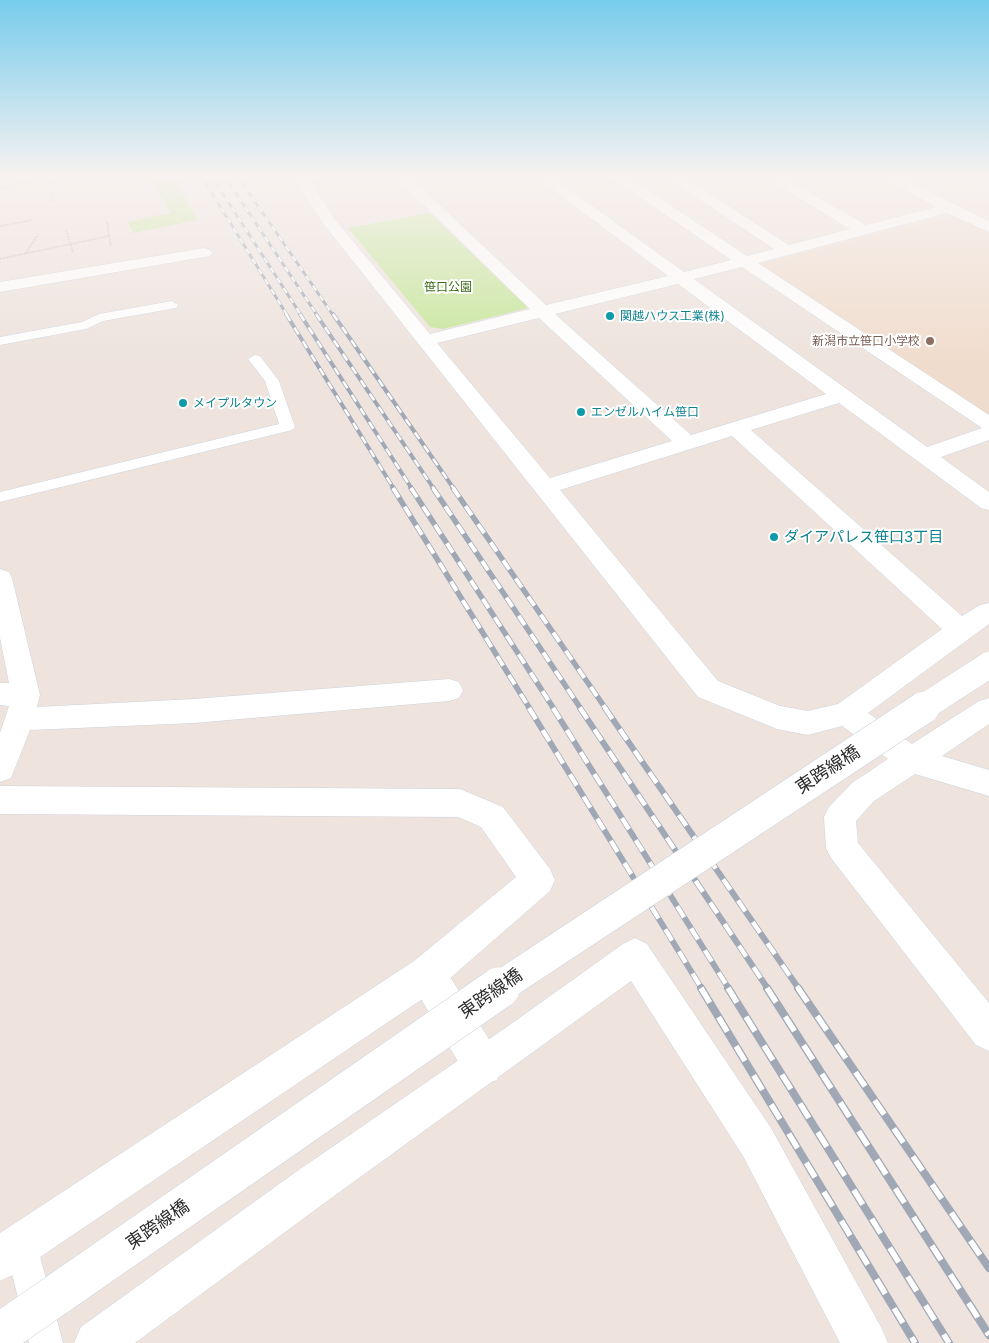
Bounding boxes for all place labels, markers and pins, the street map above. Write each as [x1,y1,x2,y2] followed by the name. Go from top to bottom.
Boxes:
[620,309,725,323] place label: 関越ハウス工業(株)
[604,310,616,322] marker: 関越ハウス工業(株)
[812,334,920,348] place label: 新潟市立笹口小学校
[924,335,936,347] marker: 新潟市立笹口小学校
[193,396,277,410] place label: メイプルタウン
[177,397,189,409] marker: メイプルタウン
[591,405,699,419] place label: エンゼルハイム笹口
[575,406,587,418] marker: エンゼルハイム笹口
[784,528,943,546] place label: ダイアパレス笹口3丁目
[768,531,780,543] marker: ダイアパレス笹口3丁目

